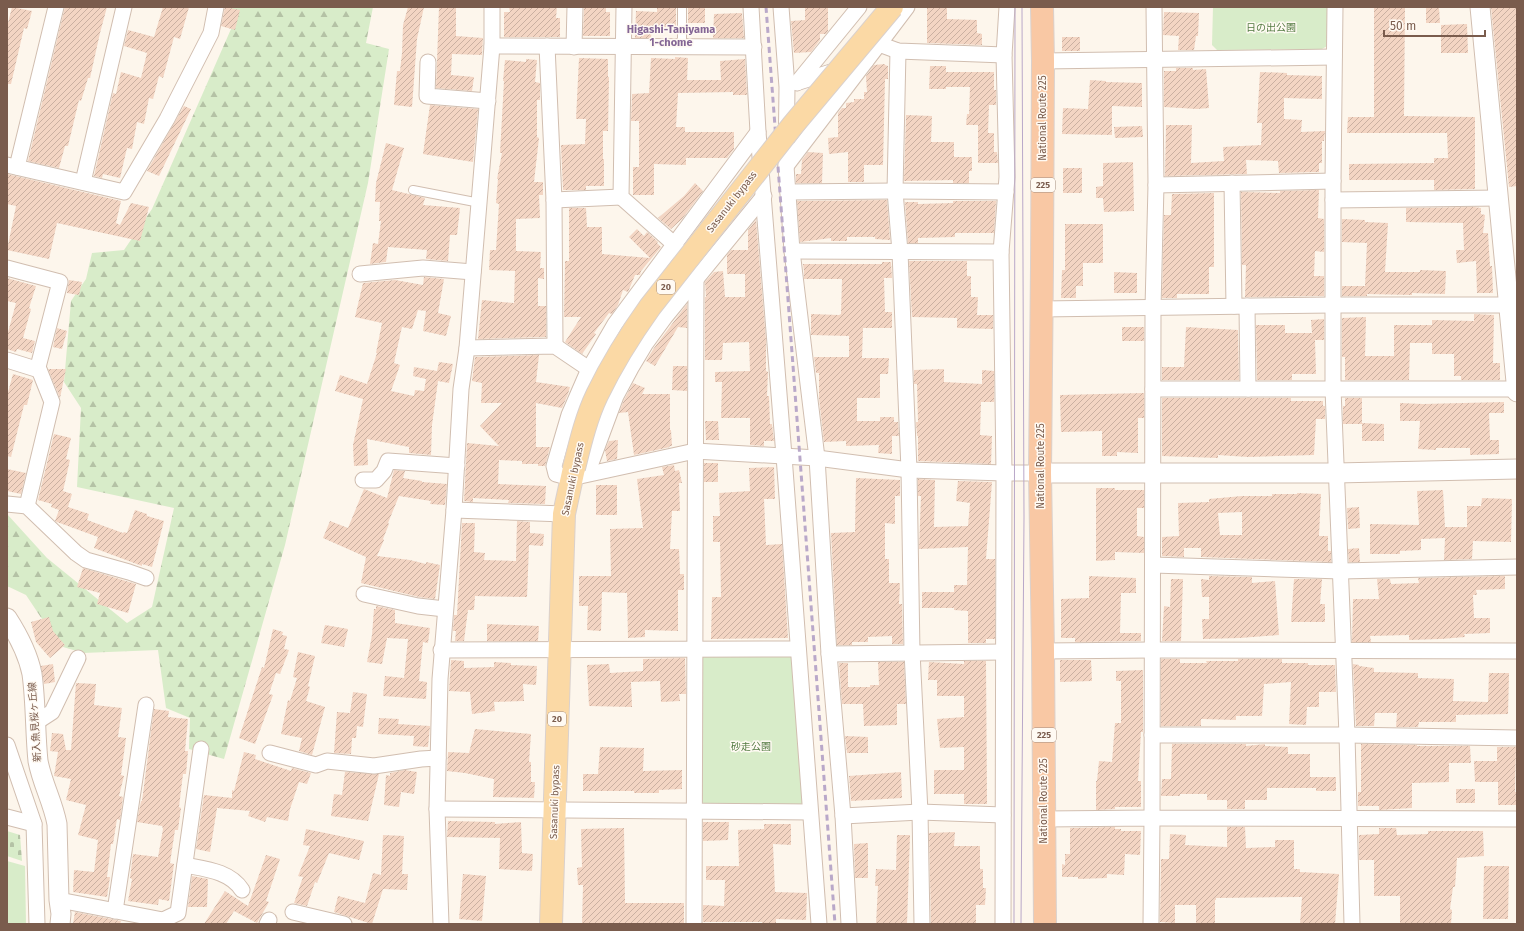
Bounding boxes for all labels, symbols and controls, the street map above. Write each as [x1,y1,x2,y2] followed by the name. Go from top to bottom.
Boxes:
[1384,12,1485,38] scale bar
[1390,19,1416,33] text: 50 m
[1246,22,1296,34] park label: 日の出公園
[627,23,715,49] district label: Higashi-Taniyama 1-chome
[1037,75,1049,161] street label: National Route 225
[704,169,760,235] street label: Sasanuki bypass
[1031,178,1055,192] road number: 225
[657,280,675,294] road number: 20
[1035,423,1047,509] street label: National Route 225
[559,441,587,517] street label: Sasanuki bypass
[26,682,44,762] street label: 新入魚見桜ヶ丘線
[548,712,566,726] road number: 20
[1032,728,1056,742] road number: 225
[731,741,771,753] park label: 砂走公園
[1038,758,1050,844] street label: National Route 225
[548,764,562,839] street label: Sasanuki bypass

